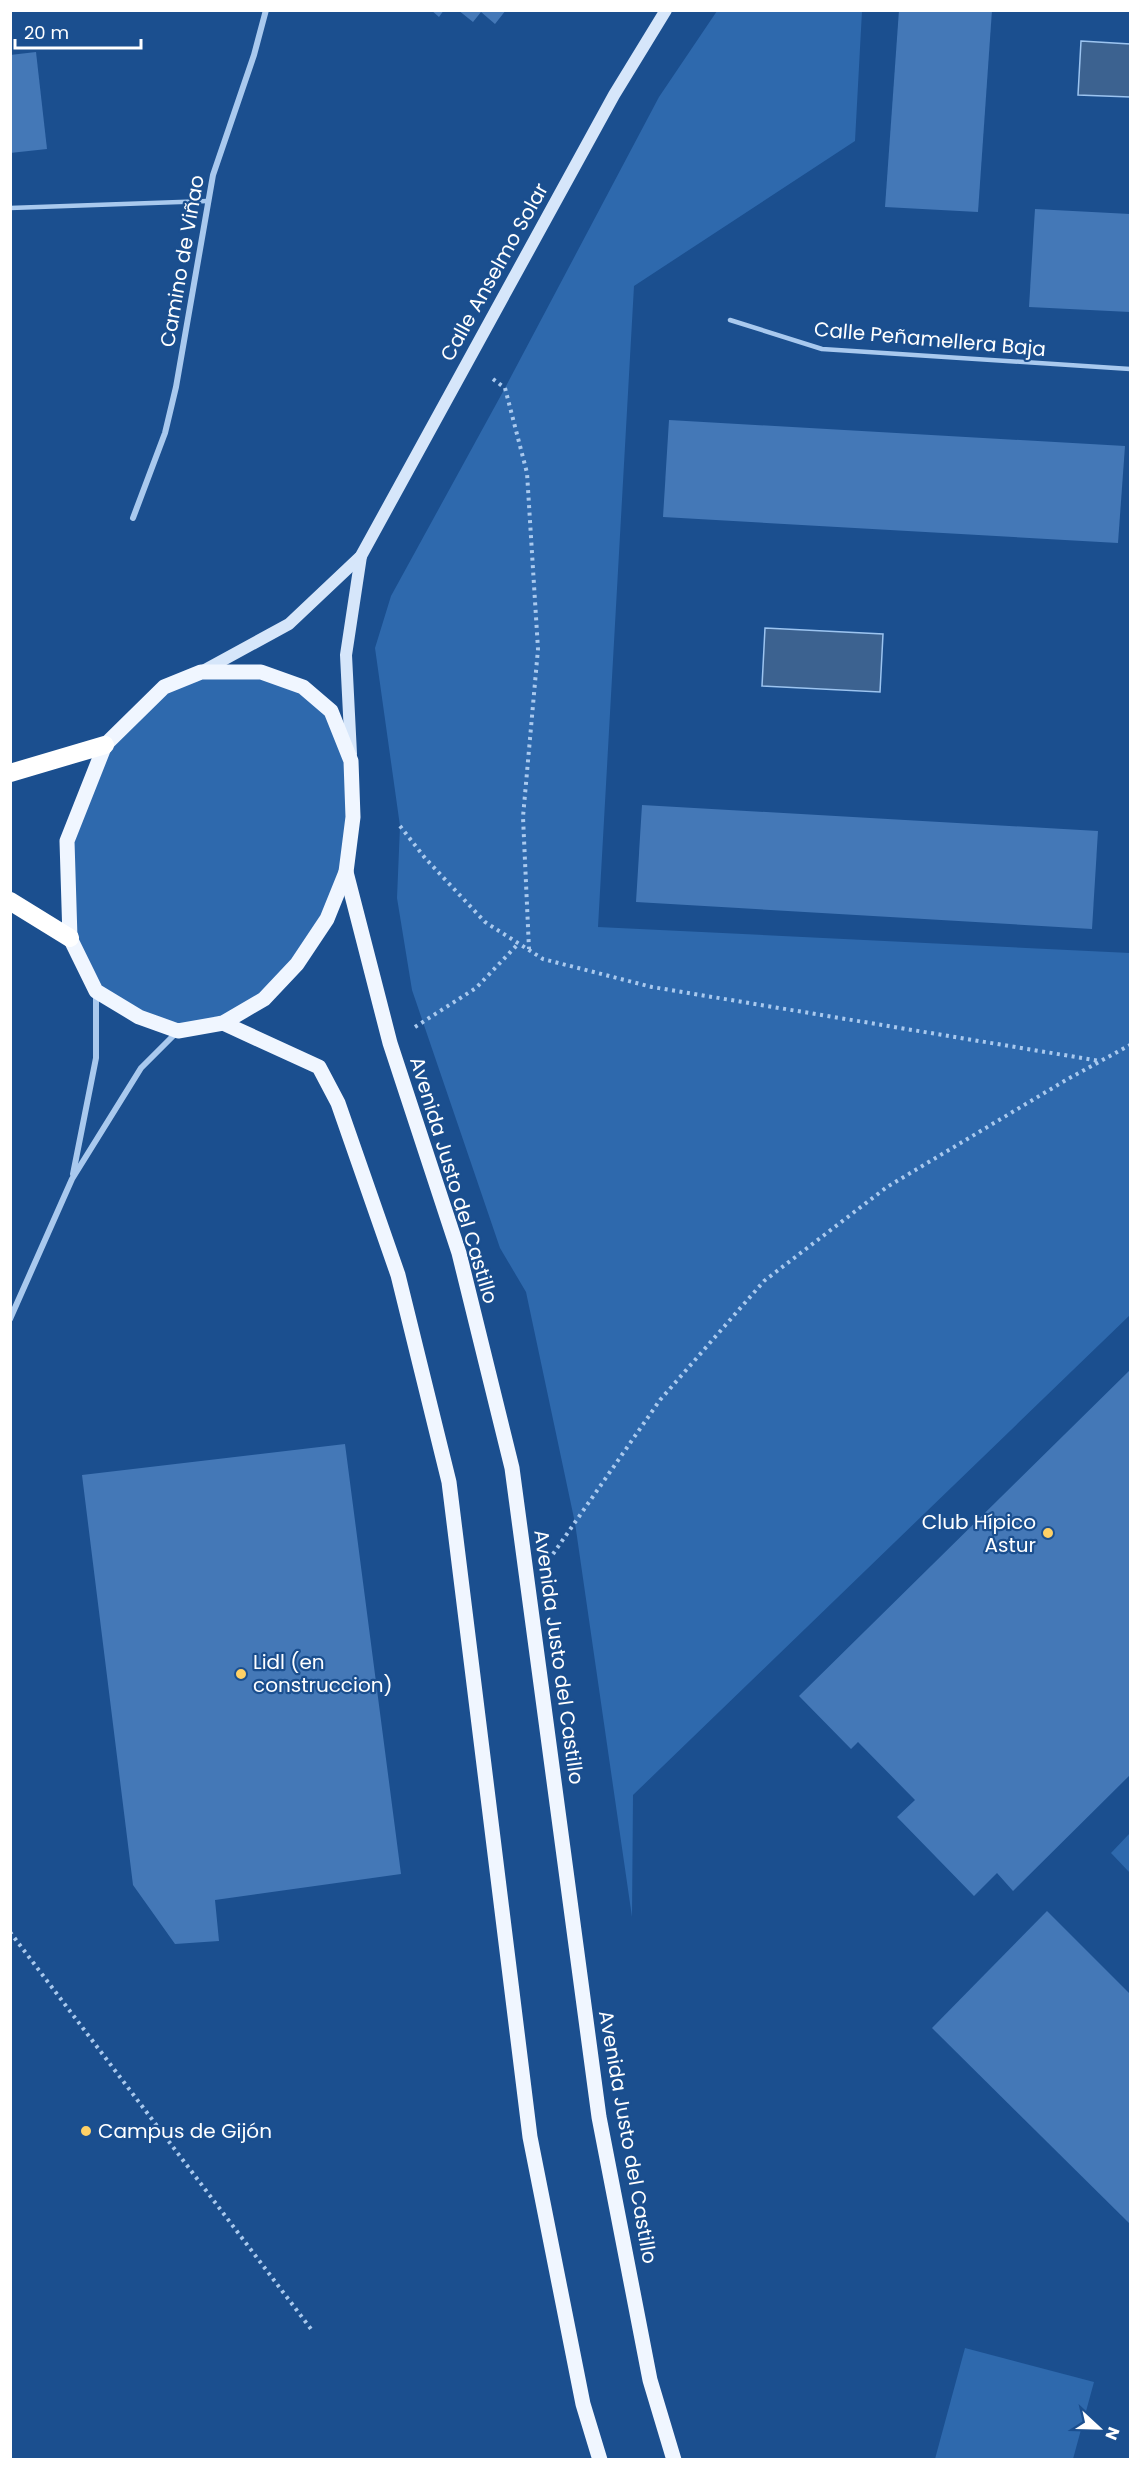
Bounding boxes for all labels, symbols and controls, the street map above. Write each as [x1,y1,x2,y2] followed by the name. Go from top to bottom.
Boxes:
[15,12,141,50] scale bar
[24,20,69,45] text: 20 m
[153,173,211,349] street label: Camino de Viñao
[433,178,555,366] street label: Calle Anselmo Solar
[813,315,1047,363] street label: Calle Peñamellera Baja
[403,1053,505,1307] street label: Avenida Justo del Castillo
[922,1508,1036,1559] place label: Club Hípico Astur
[1041,1526,1055,1540] marker: Club Hípico Astur
[527,1528,591,1786] street label: Avenida Justo del Castillo
[253,1648,393,1699] place label: Lidl (en construccion)
[234,1667,248,1681] marker: Lidl (en construccion)
[592,2008,664,2266] street label: Avenida Justo del Castillo
[98,2117,272,2145] place label: Campus de Gijón
[79,2124,93,2138] marker: Campus de Gijón
[1069,2398,1129,2458] north arrow
[1100,2424,1125,2443] text: N

